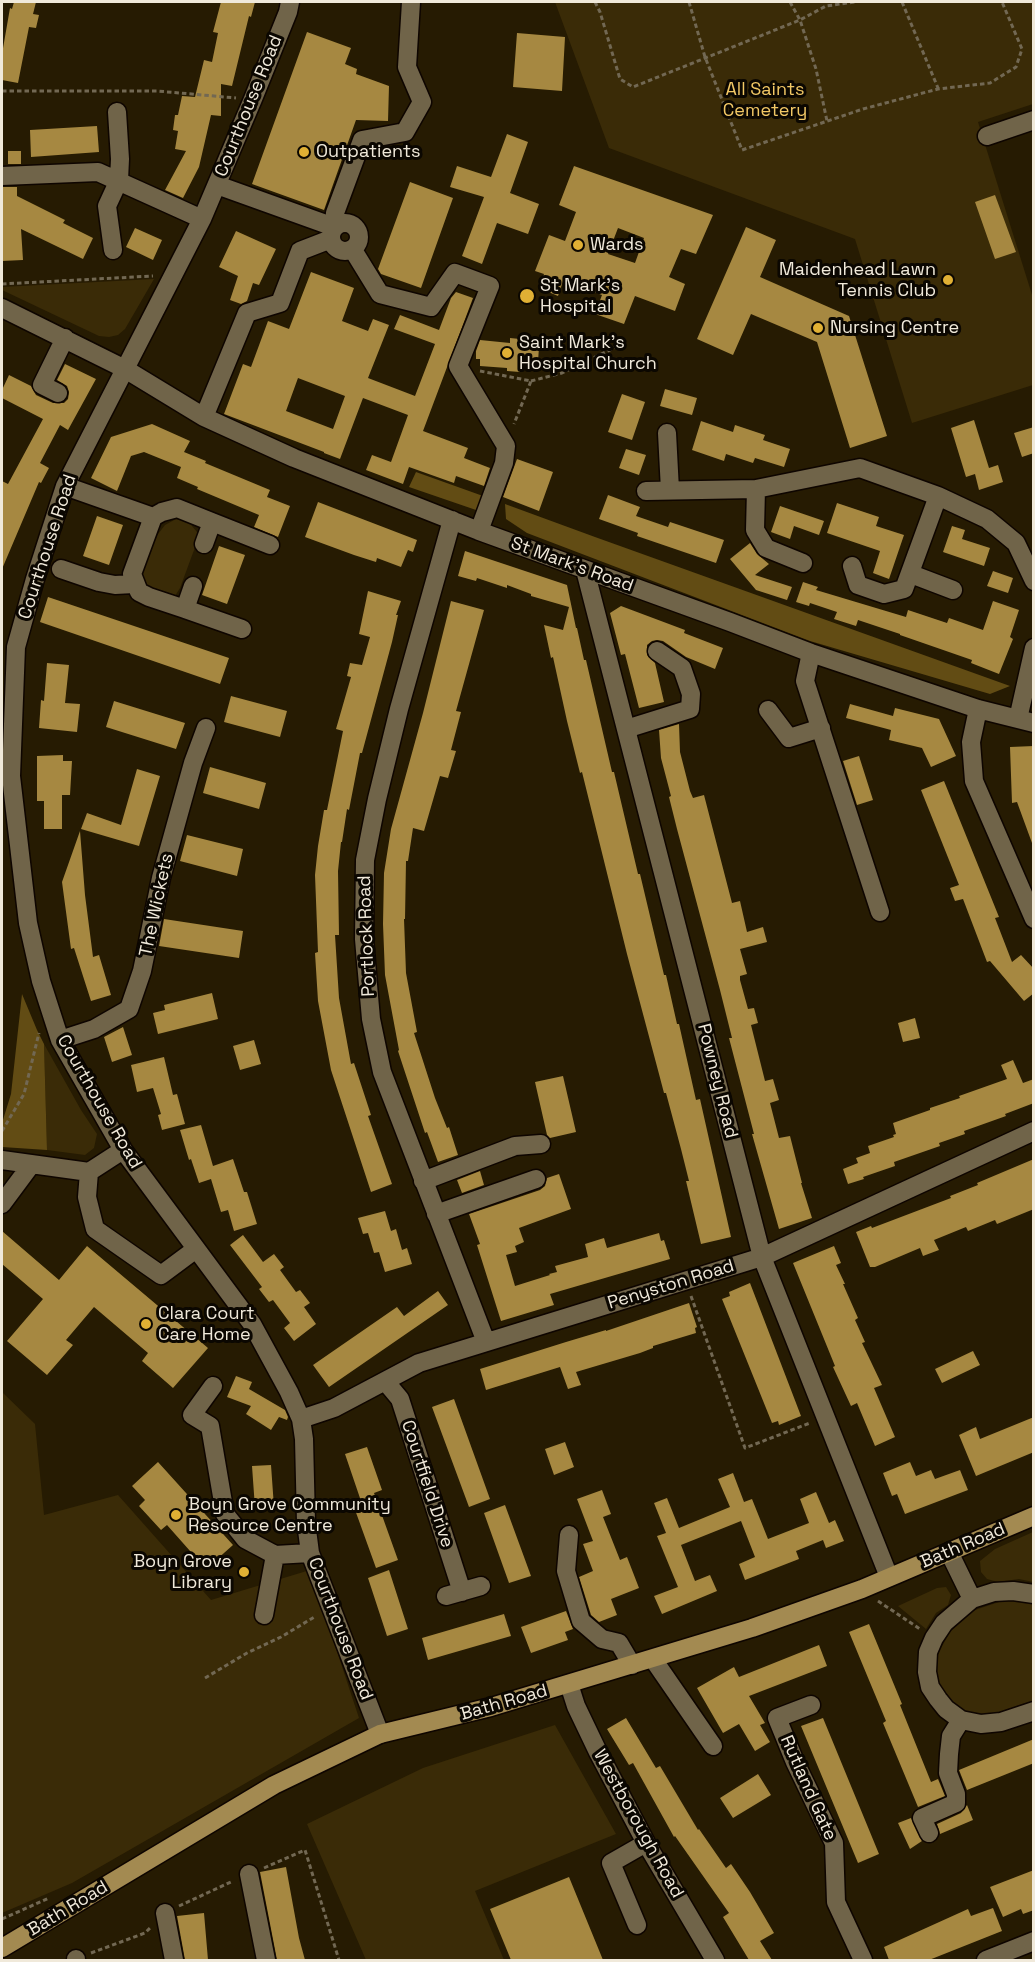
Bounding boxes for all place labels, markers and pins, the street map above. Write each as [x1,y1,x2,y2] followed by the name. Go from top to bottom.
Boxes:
[316,141,421,163] place label: Outpatients
[297,145,311,159] marker: Outpatients
[590,234,643,256] place label: Wards
[571,238,585,252] marker: Wards
[779,259,936,302] place label: Maidenhead Lawn Tennis Club
[941,273,955,287] marker: Maidenhead Lawn Tennis Club
[540,275,620,318] place label: St Mark's Hospital
[518,287,536,305] marker: St Mark's Hospital
[830,317,959,339] place label: Nursing Centre
[811,321,825,335] marker: Nursing Centre
[519,332,657,374] place label: Saint Mark's Hospital Church
[500,346,514,360] marker: Saint Mark's Hospital Church
[158,1303,255,1346] place label: Clara Court Care Home
[139,1317,153,1331] marker: Clara Court Care Home
[188,1494,391,1537] place label: Boyn Grove Community Resource Centre
[169,1508,183,1522] marker: Boyn Grove Community Resource Centre
[133,1551,232,1594] place label: Boyn Grove Library
[237,1565,251,1579] marker: Boyn Grove Library

